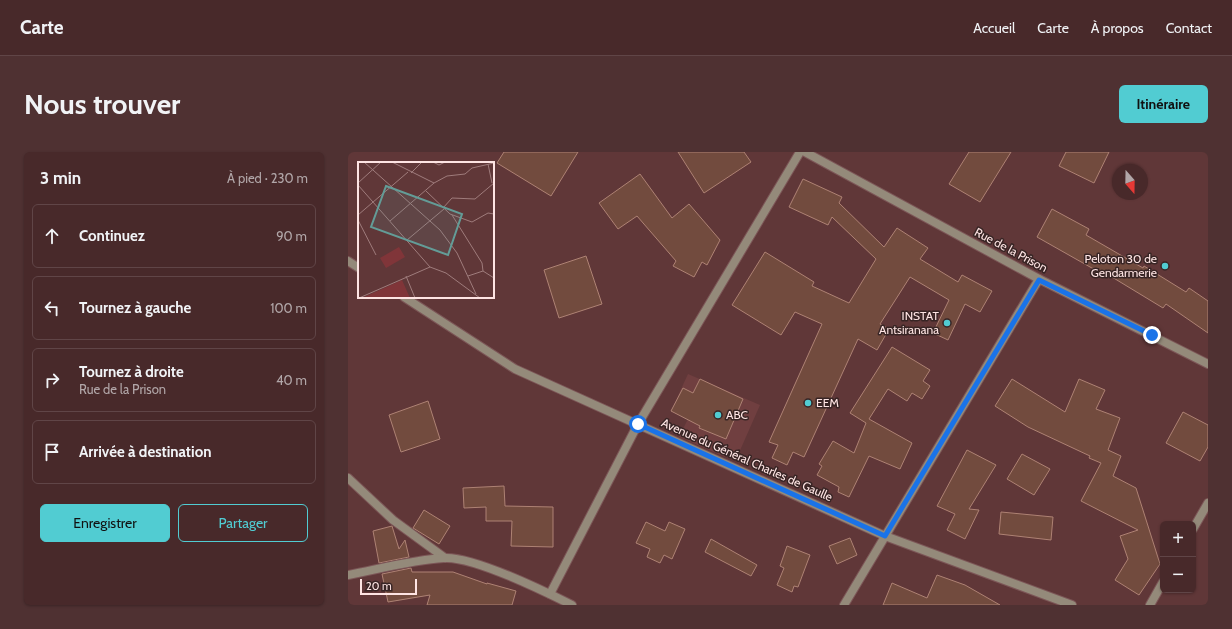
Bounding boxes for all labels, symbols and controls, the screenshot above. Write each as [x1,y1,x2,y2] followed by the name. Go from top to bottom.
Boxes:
[20,16,64,39] text: Carte
[973,19,1015,37] text: Accueil
[1037,19,1069,37] text: Carte
[1091,19,1144,37] text: À propos
[1166,19,1212,37] text: Contact
[1119,85,1208,123] button: Itinéraire
[24,87,180,121] text: Nous trouver
[358,162,494,298] inset map
[1112,164,1148,200] north arrow
[40,168,81,188] text: 3 min
[227,170,308,186] text: À pied · 230 m
[972,224,1051,275] street label: Rue de la Prison
[41,225,63,247] icon: ahead
[79,227,145,245] text: Continuez
[276,228,307,244] text: 90 m
[1084,251,1157,280] place label: Peloton 30 de Gendarmerie
[1160,261,1170,271] marker: Peloton 30 de Gendarmerie
[41,297,63,319] icon: left
[79,299,191,317] text: Tournez à gauche
[270,300,307,316] text: 100 m
[879,308,940,337] place label: INSTAT Antsiranana
[942,318,952,328] marker: INSTAT Antsiranana
[1143,326,1161,344] route end
[79,363,184,381] text: Tournez à droite
[41,369,63,391] icon: right
[276,372,307,388] text: 40 m
[79,381,166,397] text: Rue de la Prison
[816,395,839,410] place label: EEM
[803,398,813,408] marker: EEM
[726,407,748,422] place label: ABC
[713,410,723,420] marker: ABC
[629,415,647,433] route start
[659,415,835,504] street label: Avenue du Général Charles de Gaulle
[41,441,63,463] icon: arrive
[79,443,211,461] text: Arrivée à destination
[40,504,170,542] button: Enregistrer
[178,504,308,542] button: Partager
[1160,521,1196,593] map controls
[1160,521,1196,557] button: +
[1160,557,1196,593] button: −
[360,577,417,596] scale bar
[366,579,392,593] text: 20 m

